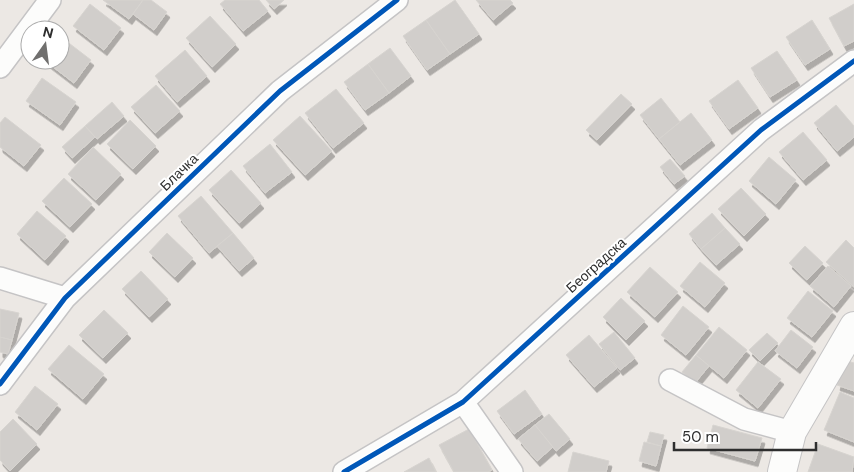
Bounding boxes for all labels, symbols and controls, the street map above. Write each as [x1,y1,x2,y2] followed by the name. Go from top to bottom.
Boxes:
[20,20,70,70] north arrow
[41,22,55,42] text: N
[156,149,202,195] street label: Блачка
[562,233,630,297] street label: Београдска
[674,420,816,452] scale bar
[682,427,719,447] text: 50 m

